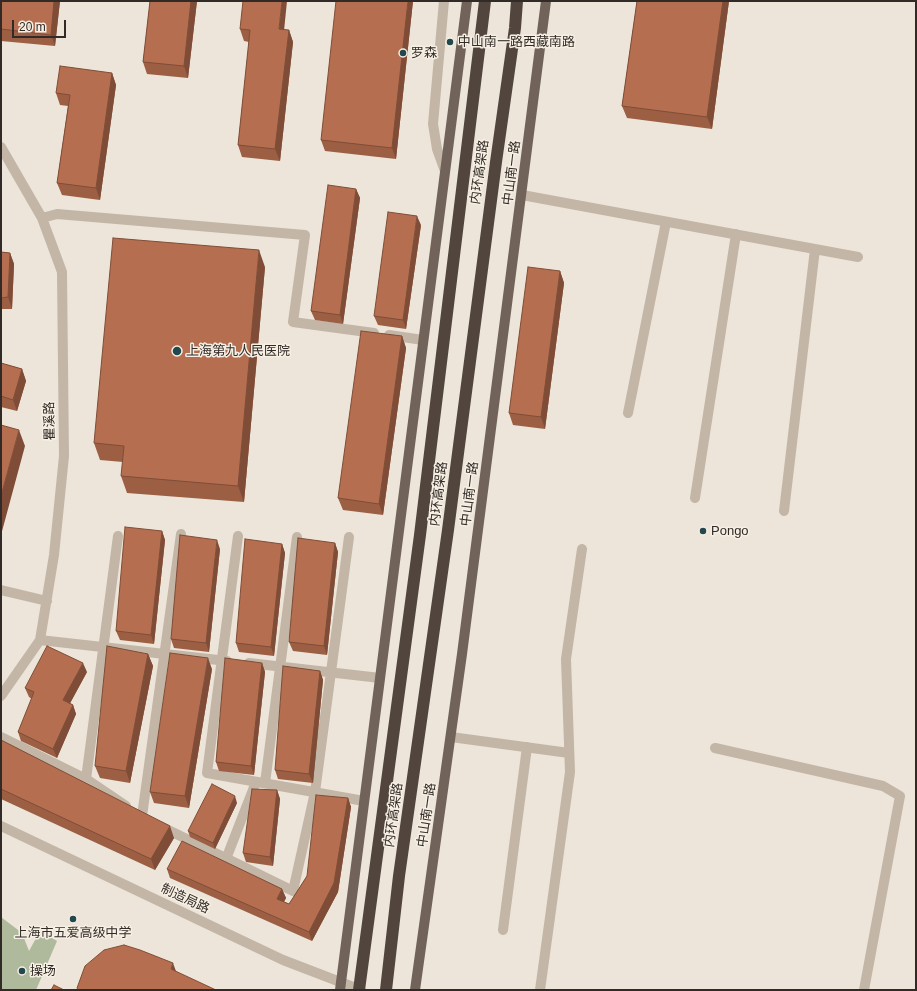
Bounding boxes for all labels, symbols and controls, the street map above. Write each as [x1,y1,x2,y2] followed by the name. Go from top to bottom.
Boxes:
[14,12,68,38] scale bar
[19,20,46,34] text: 20 m
[458,34,575,50] place label: 中山南一路西藏南路
[445,37,455,47] marker: 中山南一路西藏南路
[411,45,437,61] place label: 罗森
[398,48,408,58] marker: 罗森
[468,139,492,205] street label: 内环高架路
[500,140,524,206] street label: 中山南一路
[186,343,290,359] place label: 上海第九人民医院
[171,345,183,357] marker: 上海第九人民医院
[42,401,58,441] street label: 瞿溪路
[427,461,451,527] street label: 内环高架路
[458,461,482,527] street label: 中山南一路
[711,523,749,539] place label: Pongo
[698,526,708,536] marker: Pongo
[382,782,406,848] street label: 内环高架路
[415,782,439,848] street label: 中山南一路
[158,881,212,917] street label: 制造局路
[68,914,78,924] marker: 上海市五爱高级中学
[15,925,131,941] place label: 上海市五爱高级中学
[30,963,56,979] place label: 操场
[17,966,27,976] marker: 操场

